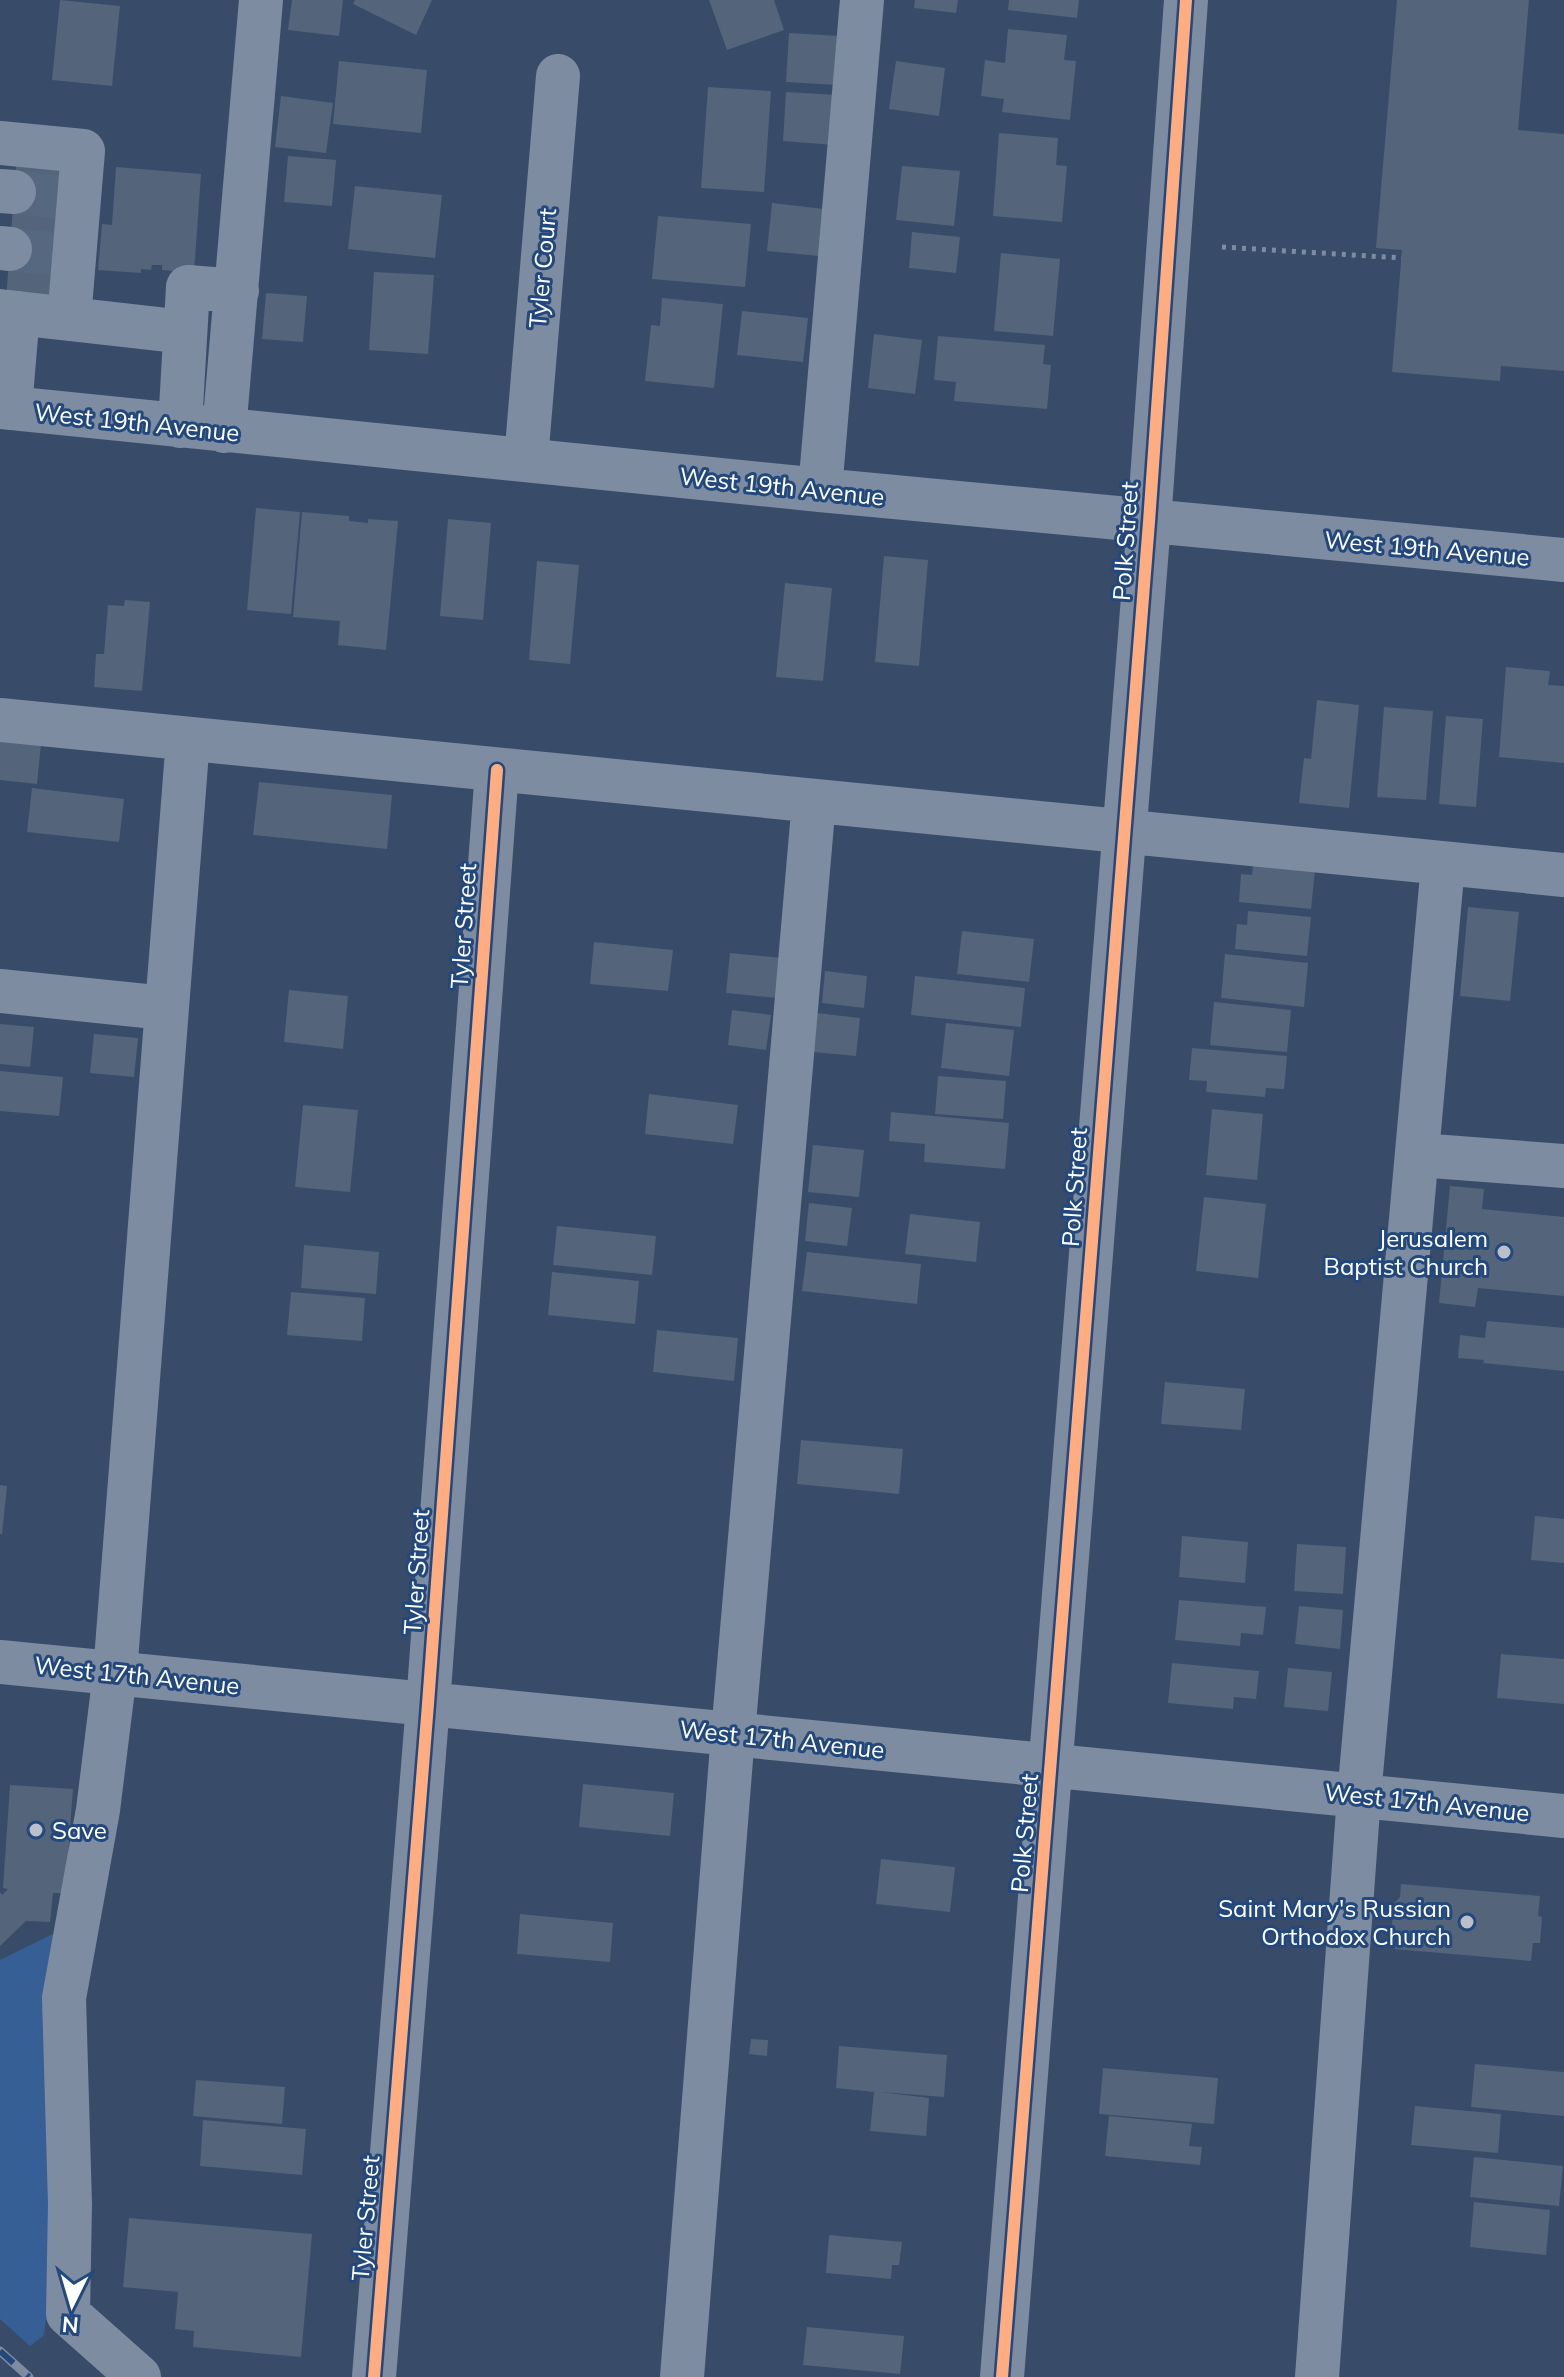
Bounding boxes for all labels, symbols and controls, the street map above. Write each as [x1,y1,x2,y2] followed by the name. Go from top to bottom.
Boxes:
[522,207,562,329] street label: Tyler Court
[33,396,241,448] street label: West 19th Avenue
[678,460,886,512] street label: West 19th Avenue
[1106,480,1144,602] street label: Polk Street
[1323,524,1531,572] street label: West 19th Avenue
[444,862,482,990] street label: Tyler Street
[1055,1126,1093,1248] street label: Polk Street
[1324,1223,1488,1281] place label: Jerusalem Baptist Church
[1495,1243,1513,1261] marker: Jerusalem Baptist Church
[397,1508,435,1636] street label: Tyler Street
[33,1649,241,1701] street label: West 17th Avenue
[678,1713,886,1765] street label: West 17th Avenue
[1004,1772,1044,1894] street label: Polk Street
[1323,1776,1531,1828] street label: West 17th Avenue
[52,1815,107,1845] place label: Save
[27,1821,45,1839] marker: Save
[1218,1893,1451,1951] place label: Saint Mary's Russian Orthodox Church
[1458,1913,1476,1931] marker: Saint Mary's Russian Orthodox Church
[345,2154,385,2282] street label: Tyler Street
[32,2265,112,2345] north arrow
[61,2310,80,2340] text: N

